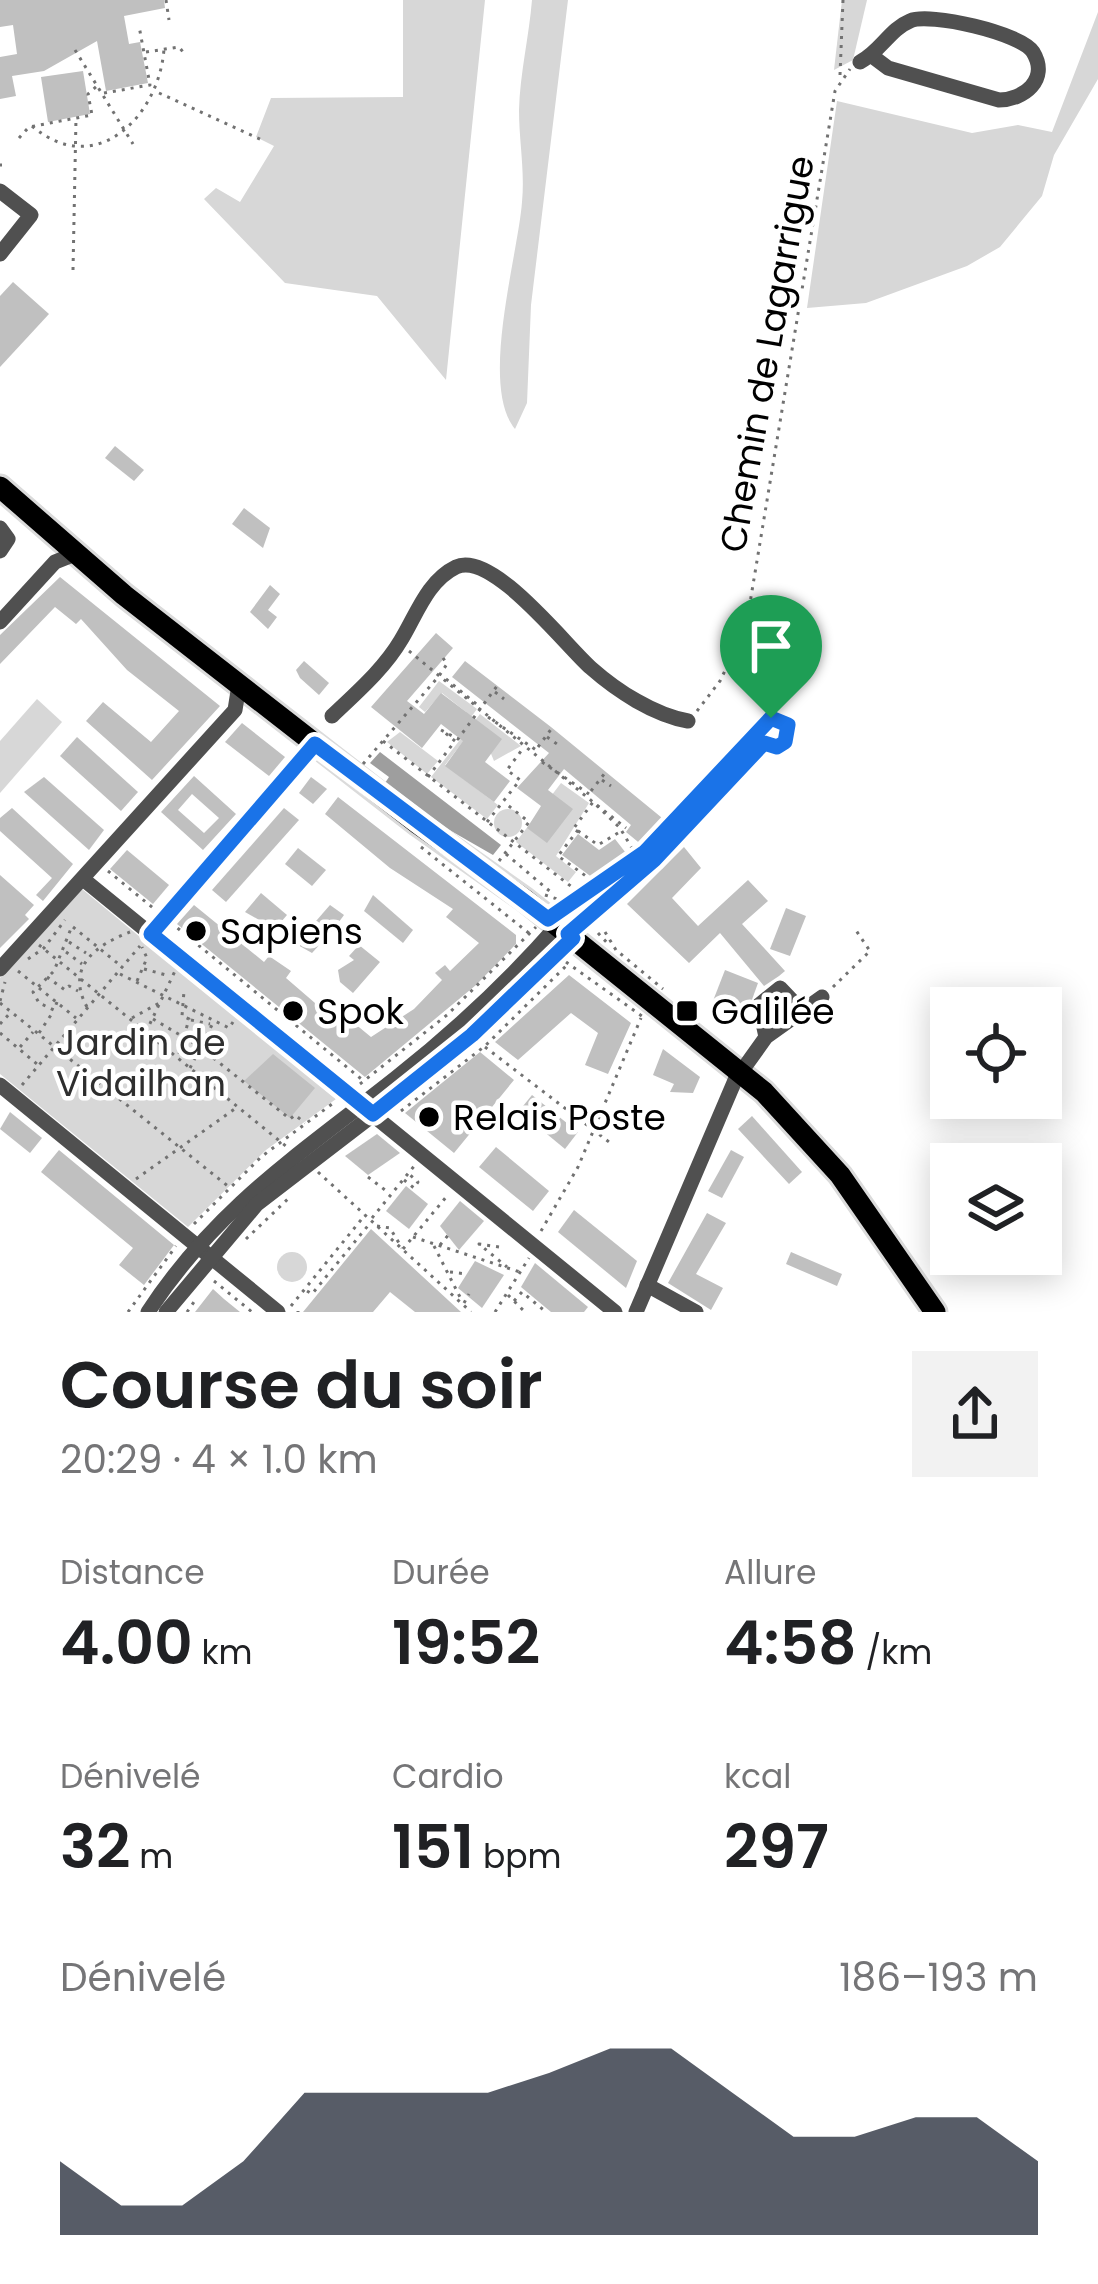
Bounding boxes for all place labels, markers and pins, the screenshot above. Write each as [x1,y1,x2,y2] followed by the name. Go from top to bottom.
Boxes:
[720,595,822,718] pin
[220,906,363,957] place label: Sapiens
[183,918,209,944] marker: Sapiens
[317,986,405,1037] place label: Spok
[711,986,835,1037] place label: Galilée
[280,998,306,1024] marker: Spok
[674,998,700,1024] marker: Galilée
[453,1092,666,1143] place label: Relais Poste
[416,1104,442,1130] marker: Relais Poste

